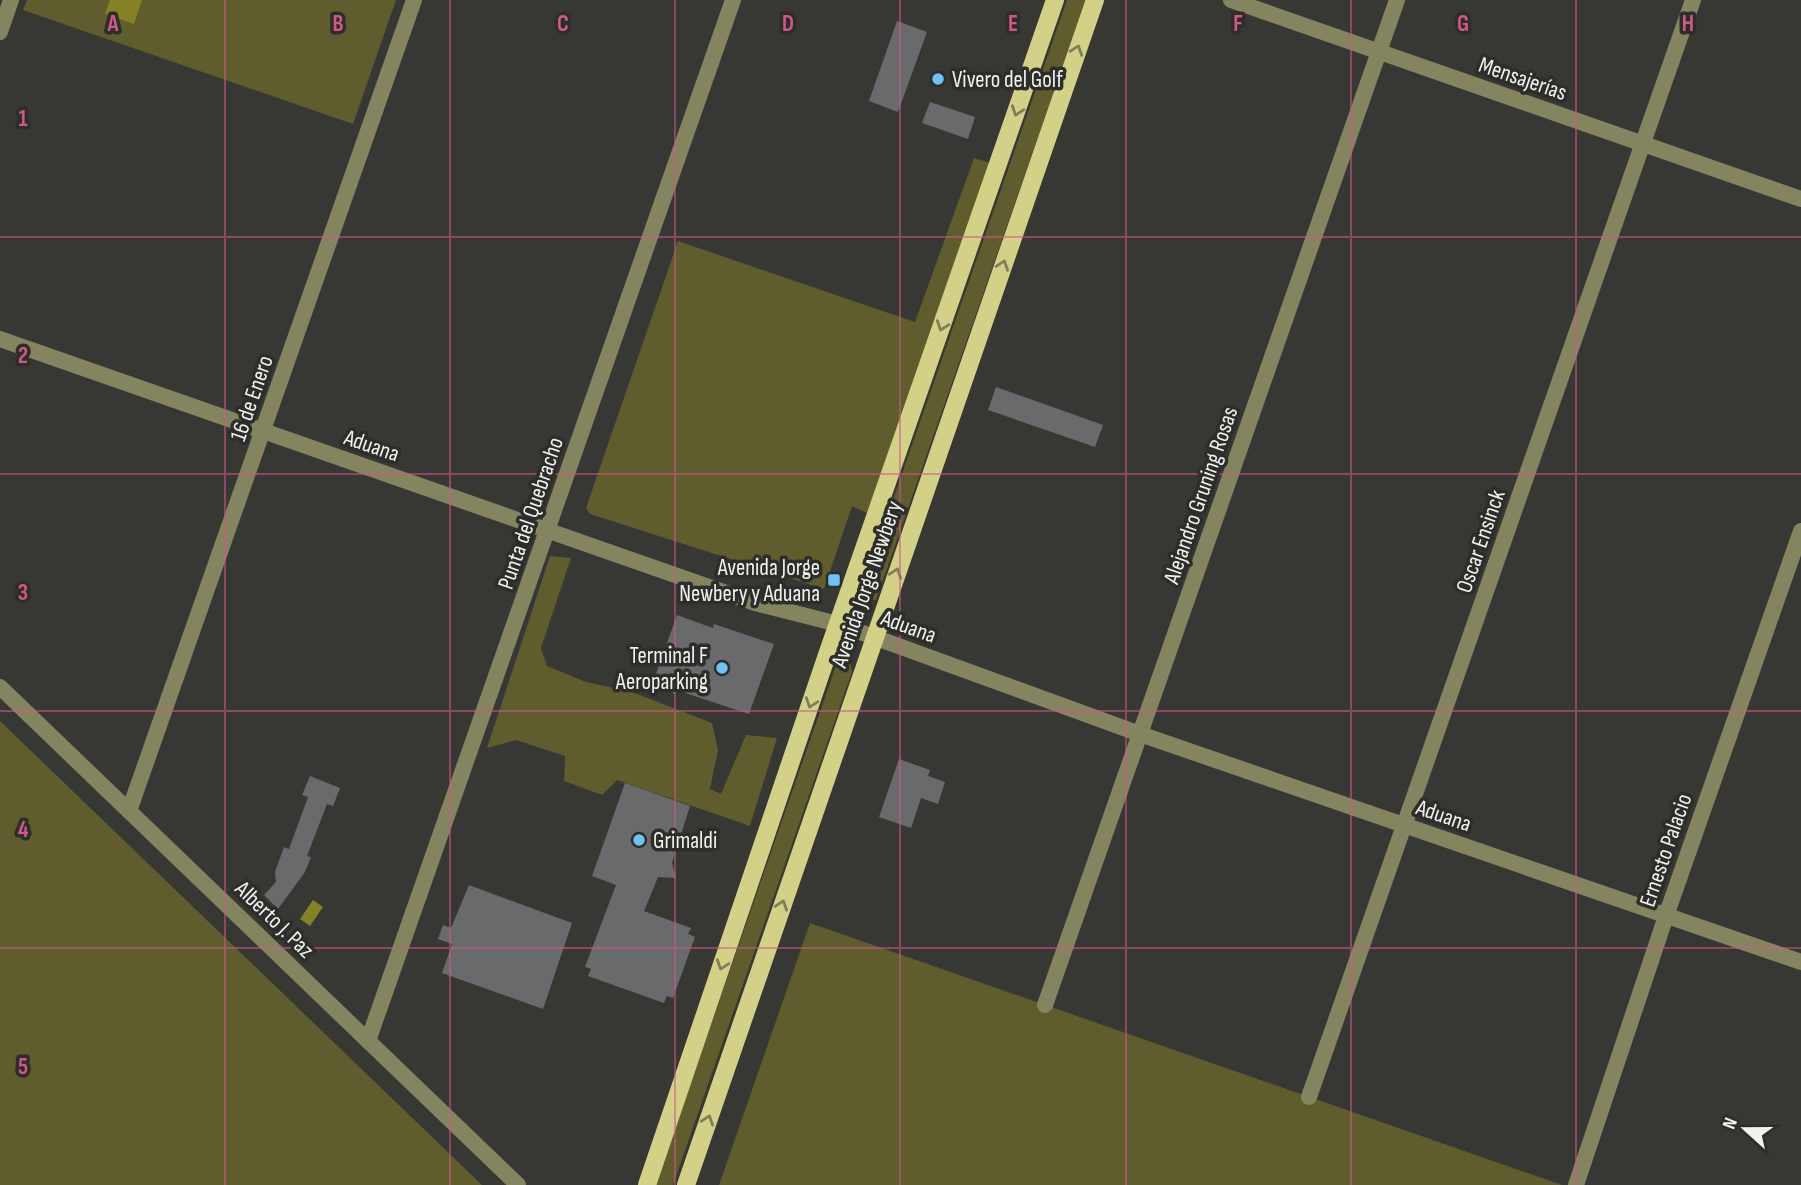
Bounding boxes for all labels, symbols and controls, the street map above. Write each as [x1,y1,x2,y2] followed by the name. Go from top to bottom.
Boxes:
[107,10,120,38] text: A
[333,10,344,38] text: B
[557,10,569,38] text: C
[782,10,794,38] text: D
[1008,10,1018,38] text: E
[1233,10,1243,38] text: F
[1457,10,1469,38] text: G
[1682,10,1694,38] text: H
[1069,45,1083,57] one-way arrow
[1475,51,1570,107] street label: Mensajerías
[952,66,1063,94] place label: Vivero del Golf
[930,71,946,87] marker: Vivero del Golf
[1011,104,1025,116] one-way arrow
[18,105,28,133] text: 1
[995,260,1009,272] one-way arrow
[936,319,950,331] one-way arrow
[18,342,28,370] text: 2
[224,352,280,445] street label: 16 de Enero
[1157,403,1244,588] street label: Alejandro Gruning Rosas
[340,423,403,468] street label: Aduana
[492,434,570,593] street label: Punta del Quebracho
[1450,486,1512,597] street label: Oscar Ensinck
[825,497,909,672] street label: Avenida Jorge Newbery
[679,554,820,608] place label: Avenida Jorge Newbery y Aduana
[888,567,902,579] one-way arrow
[826,572,842,588] marker: Avenida Jorge Newbery y Aduana
[18,579,28,607] text: 3
[876,604,940,650] street label: Aduana
[615,642,708,696] place label: Terminal F Aeroparking
[714,660,730,676] marker: Terminal F Aeroparking
[805,696,819,708] one-way arrow
[1634,790,1698,911] street label: Ernesto Palacio
[1412,793,1475,838] street label: Aduana
[18,816,29,844] text: 4
[653,827,717,855] place label: Grimaldi
[631,832,647,848] marker: Grimaldi
[228,875,320,964] street label: Alberto J. Paz
[774,900,788,912] one-way arrow
[716,958,730,970] one-way arrow
[18,1053,28,1081] text: 5
[1710,1094,1780,1164] north arrow
[700,1115,714,1127] one-way arrow
[1718,1115,1743,1132] text: N

